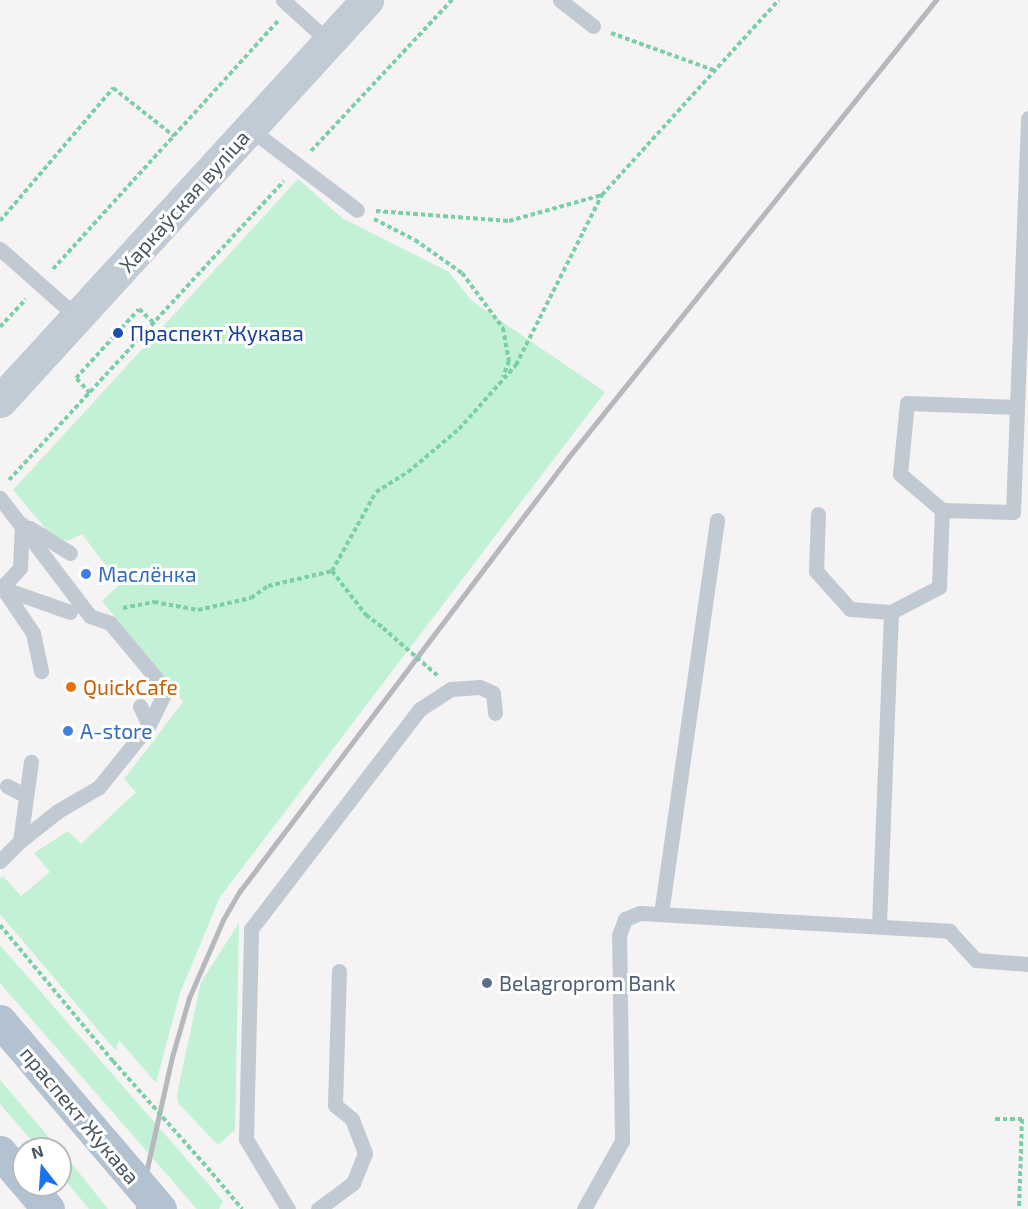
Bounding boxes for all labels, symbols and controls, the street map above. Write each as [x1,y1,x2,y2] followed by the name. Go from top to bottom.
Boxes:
[113,125,255,277] street label: Харкаўская вуліца
[130,320,304,346] place label: Праспект Жукава
[111,326,125,340] marker: Праспект Жукава
[98,561,197,587] place label: Маслёнка
[79,567,93,581] marker: Маслёнка
[83,674,178,700] place label: QuickCafe
[64,680,78,694] marker: QuickCafe
[80,718,153,744] place label: А-store
[61,724,75,738] marker: А-store
[499,970,676,996] place label: Belagroprom Bank
[480,976,494,990] marker: Belagroprom Bank
[15,1041,145,1189] street label: праспект Жукава
[12,1137,72,1197] north arrow
[29,1140,45,1162] text: N

